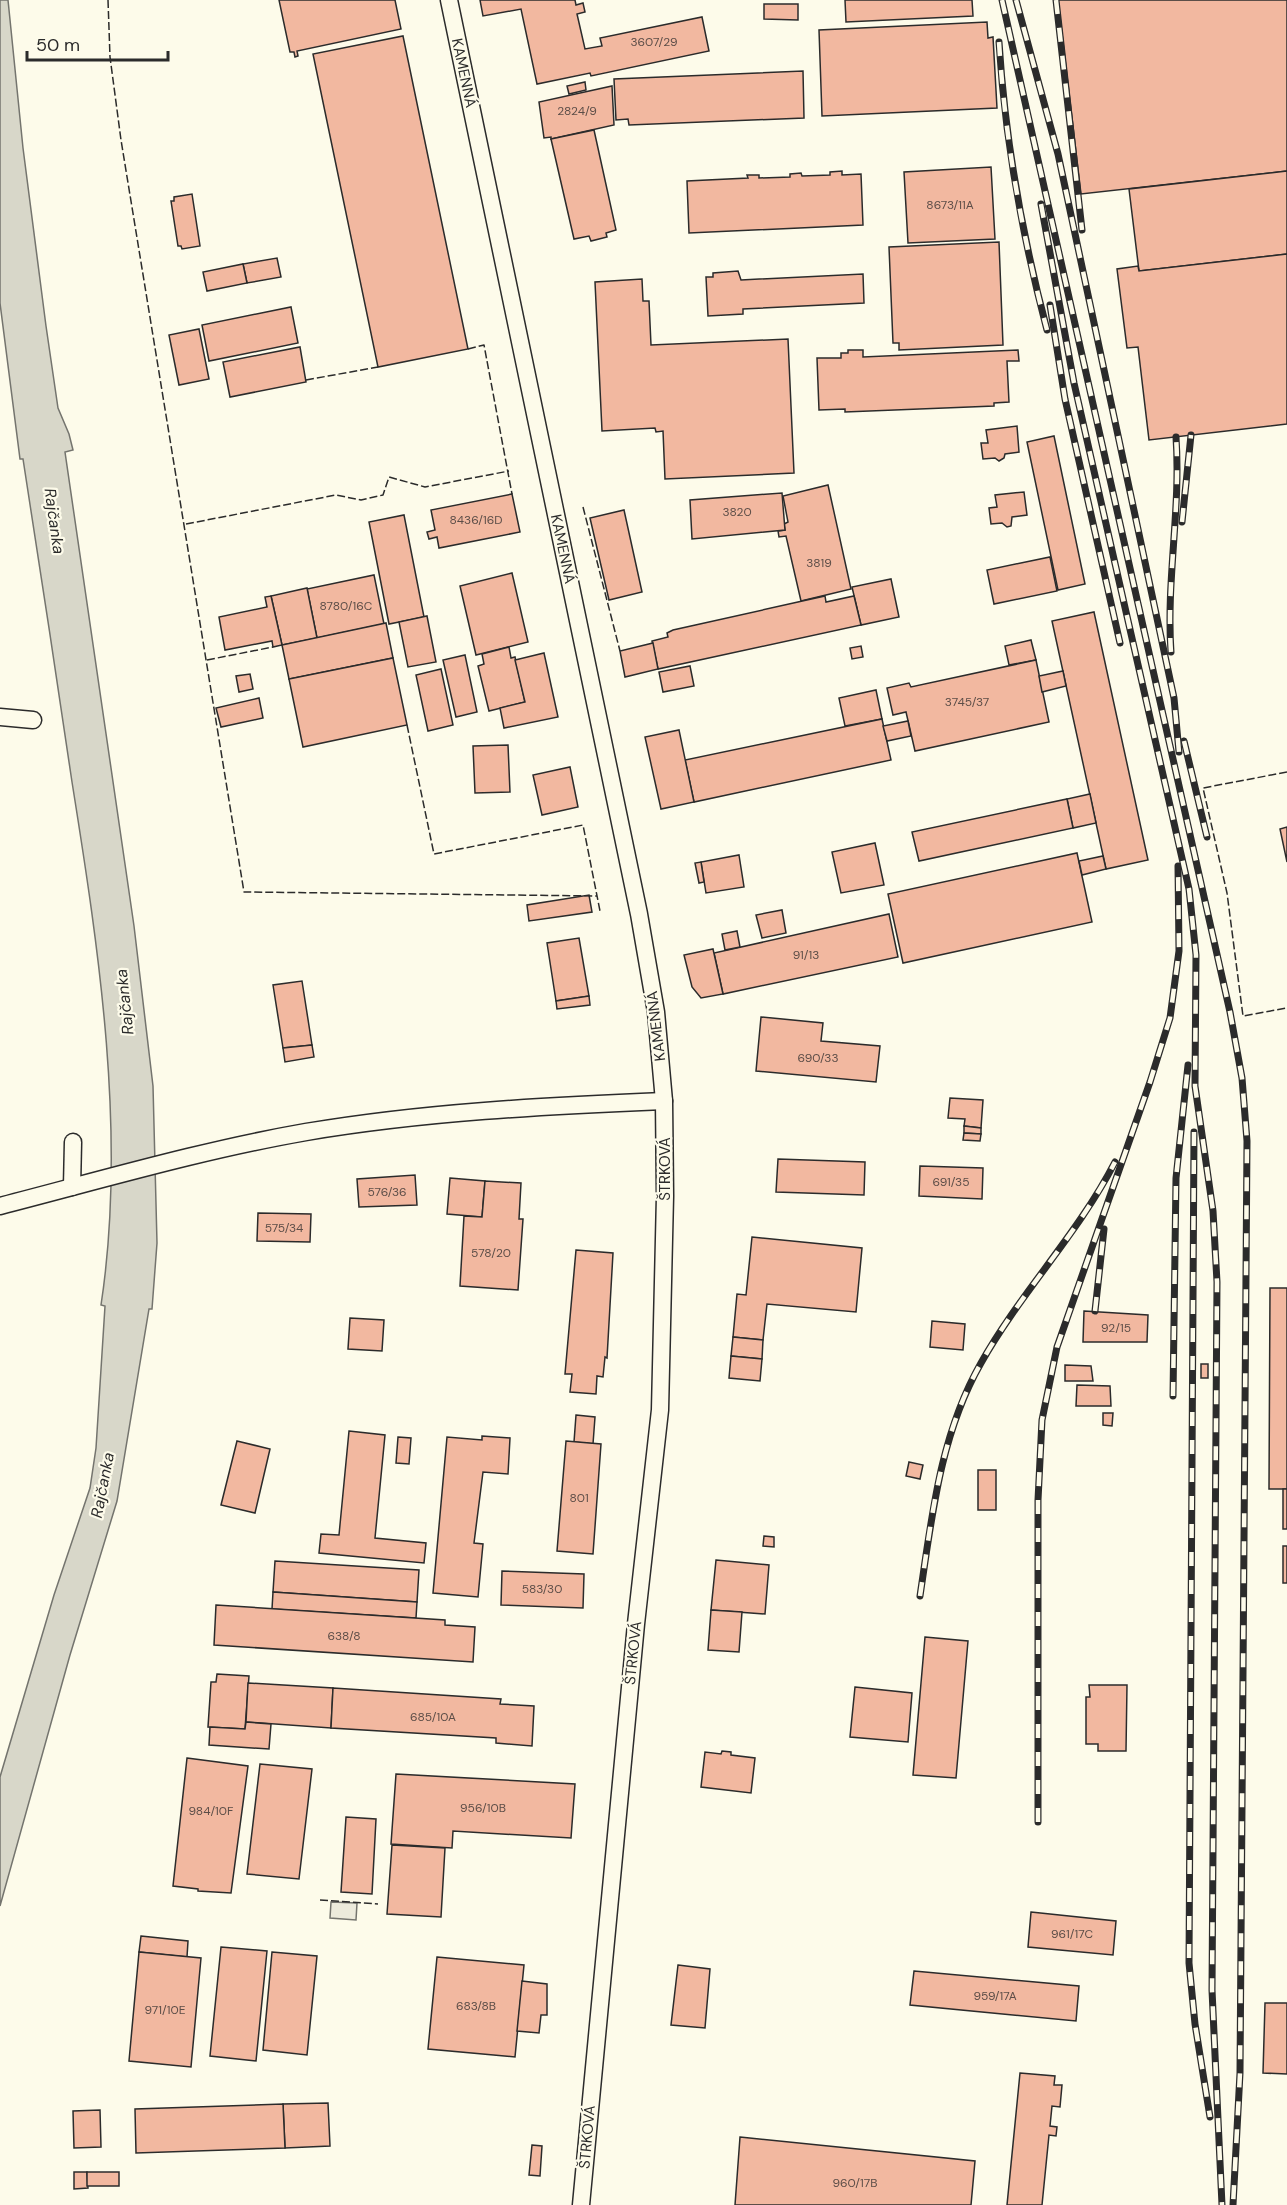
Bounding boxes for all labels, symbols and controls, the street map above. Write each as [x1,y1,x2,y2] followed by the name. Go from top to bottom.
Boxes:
[27,24,168,62] scale bar
[36,33,80,57] text: 50 m
[630,34,678,50] house number: 3607/29
[447,36,481,110] street label: KAMENNÁ
[557,103,597,119] house number: 2824/9
[926,197,974,213] house number: 8673/11A
[39,487,70,555] water label: Rajčanka
[722,504,752,520] house number: 3820
[450,512,502,528] house number: 8436/16D
[546,512,580,586] street label: KAMENNÁ
[806,555,832,571] house number: 3819
[320,598,373,614] house number: 8780/16C
[945,694,989,710] house number: 3745/37
[793,947,819,963] house number: 91/13
[111,968,138,1036] water label: Rajčanka
[642,990,670,1062] street label: KAMENNÁ
[798,1050,838,1066] house number: 690/33
[655,1137,675,1201] street label: ŠTRKOVÁ
[932,1174,970,1190] house number: 691/35
[367,1184,407,1200] house number: 576/36
[265,1220,303,1236] house number: 575/34
[471,1245,511,1261] house number: 578/20
[1101,1320,1131,1336] house number: 92/15
[86,1450,119,1520] water label: Rajčanka
[569,1490,589,1506] house number: 801
[522,1581,562,1597] house number: 583/30
[620,1620,646,1686] street label: ŠTRKOVÁ
[327,1628,361,1644] house number: 638/8
[410,1709,456,1725] house number: 685/10A
[460,1800,506,1816] house number: 956/10B
[189,1803,234,1819] house number: 984/10F
[1051,1926,1093,1942] house number: 961/17C
[973,1988,1017,2004] house number: 959/17A
[456,1998,496,2014] house number: 683/8B
[145,2002,186,2018] house number: 971/10E
[574,2104,600,2170] street label: ŠTRKOVÁ
[833,2175,877,2191] house number: 960/17B

